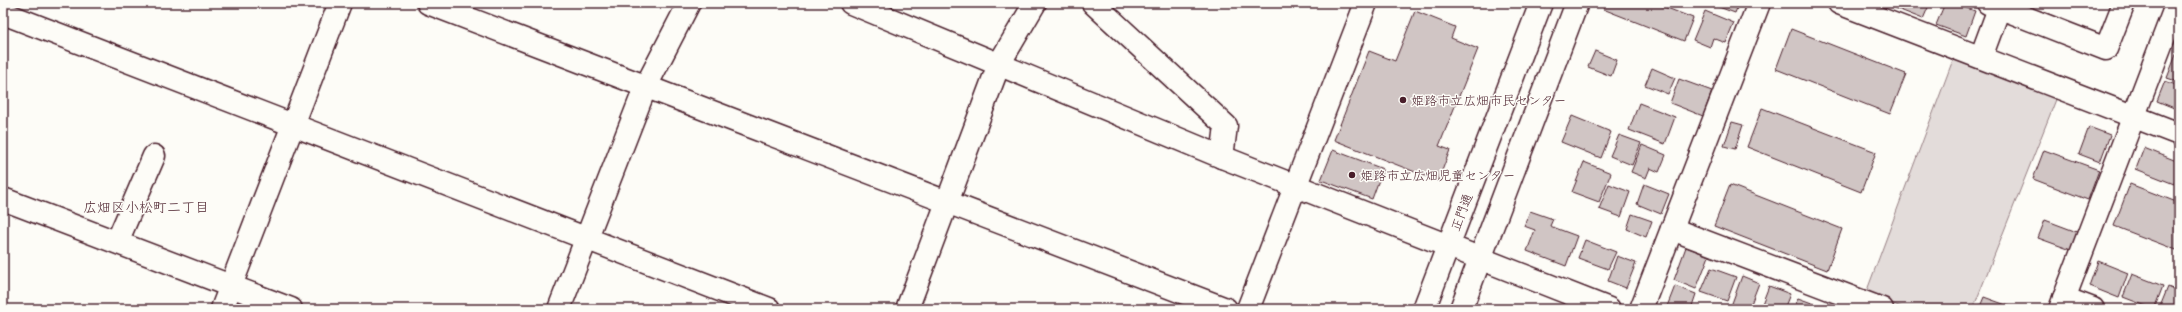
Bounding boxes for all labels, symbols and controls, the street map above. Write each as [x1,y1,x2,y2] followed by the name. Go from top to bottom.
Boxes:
[1411,93,1566,112] place label: 姫路市立広畑市民センター
[1398,95,1408,105] marker: 姫路市立広畑市民センター
[1360,168,1515,187] place label: 姫路市立広畑児童センター
[1347,170,1357,180] marker: 姫路市立広畑児童センター
[1447,191,1479,235] street label: 正門通
[83,199,209,219] district label: 広畑区小松町二丁目

